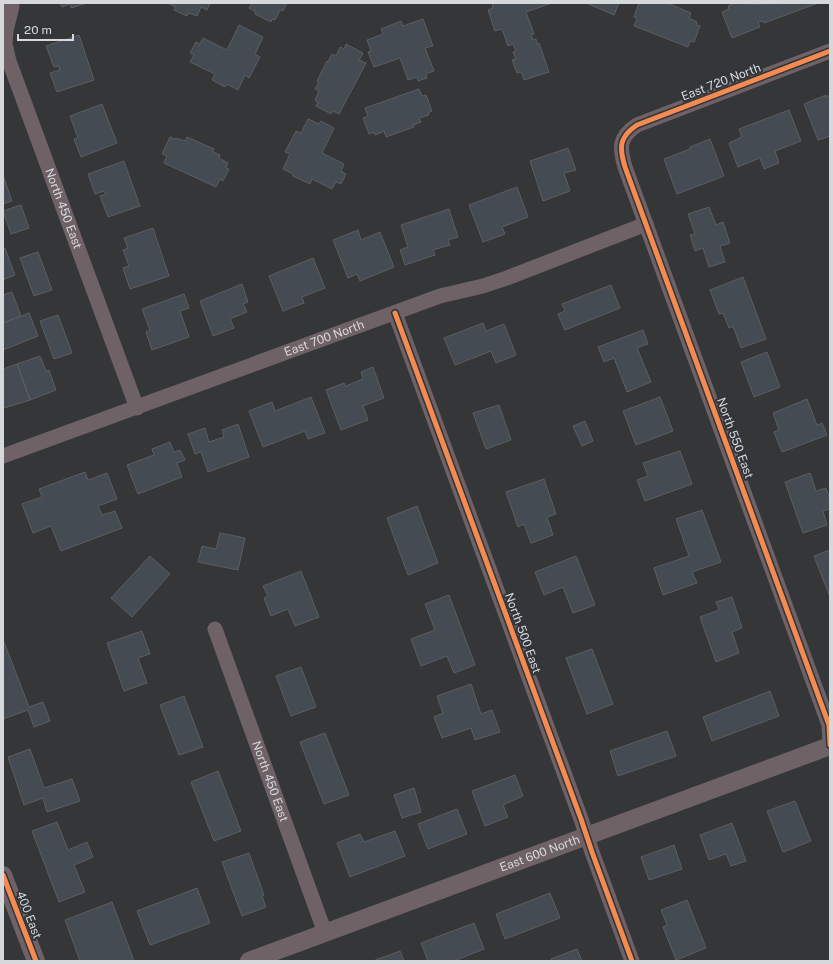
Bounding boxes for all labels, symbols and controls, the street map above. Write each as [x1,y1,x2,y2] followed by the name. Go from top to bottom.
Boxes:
[18,16,73,42] scale bar
[24,23,52,37] text: 20 m
[679,60,763,104] street label: East 720 North
[42,166,85,251] street label: North 450 East
[282,317,366,359] street label: East 700 North
[714,396,756,481] street label: North 550 East
[502,591,544,675] street label: North 500 East
[249,739,291,824] street label: North 450 East
[498,832,582,875] street label: East 600 North
[14,889,45,941] street label: 400 East

